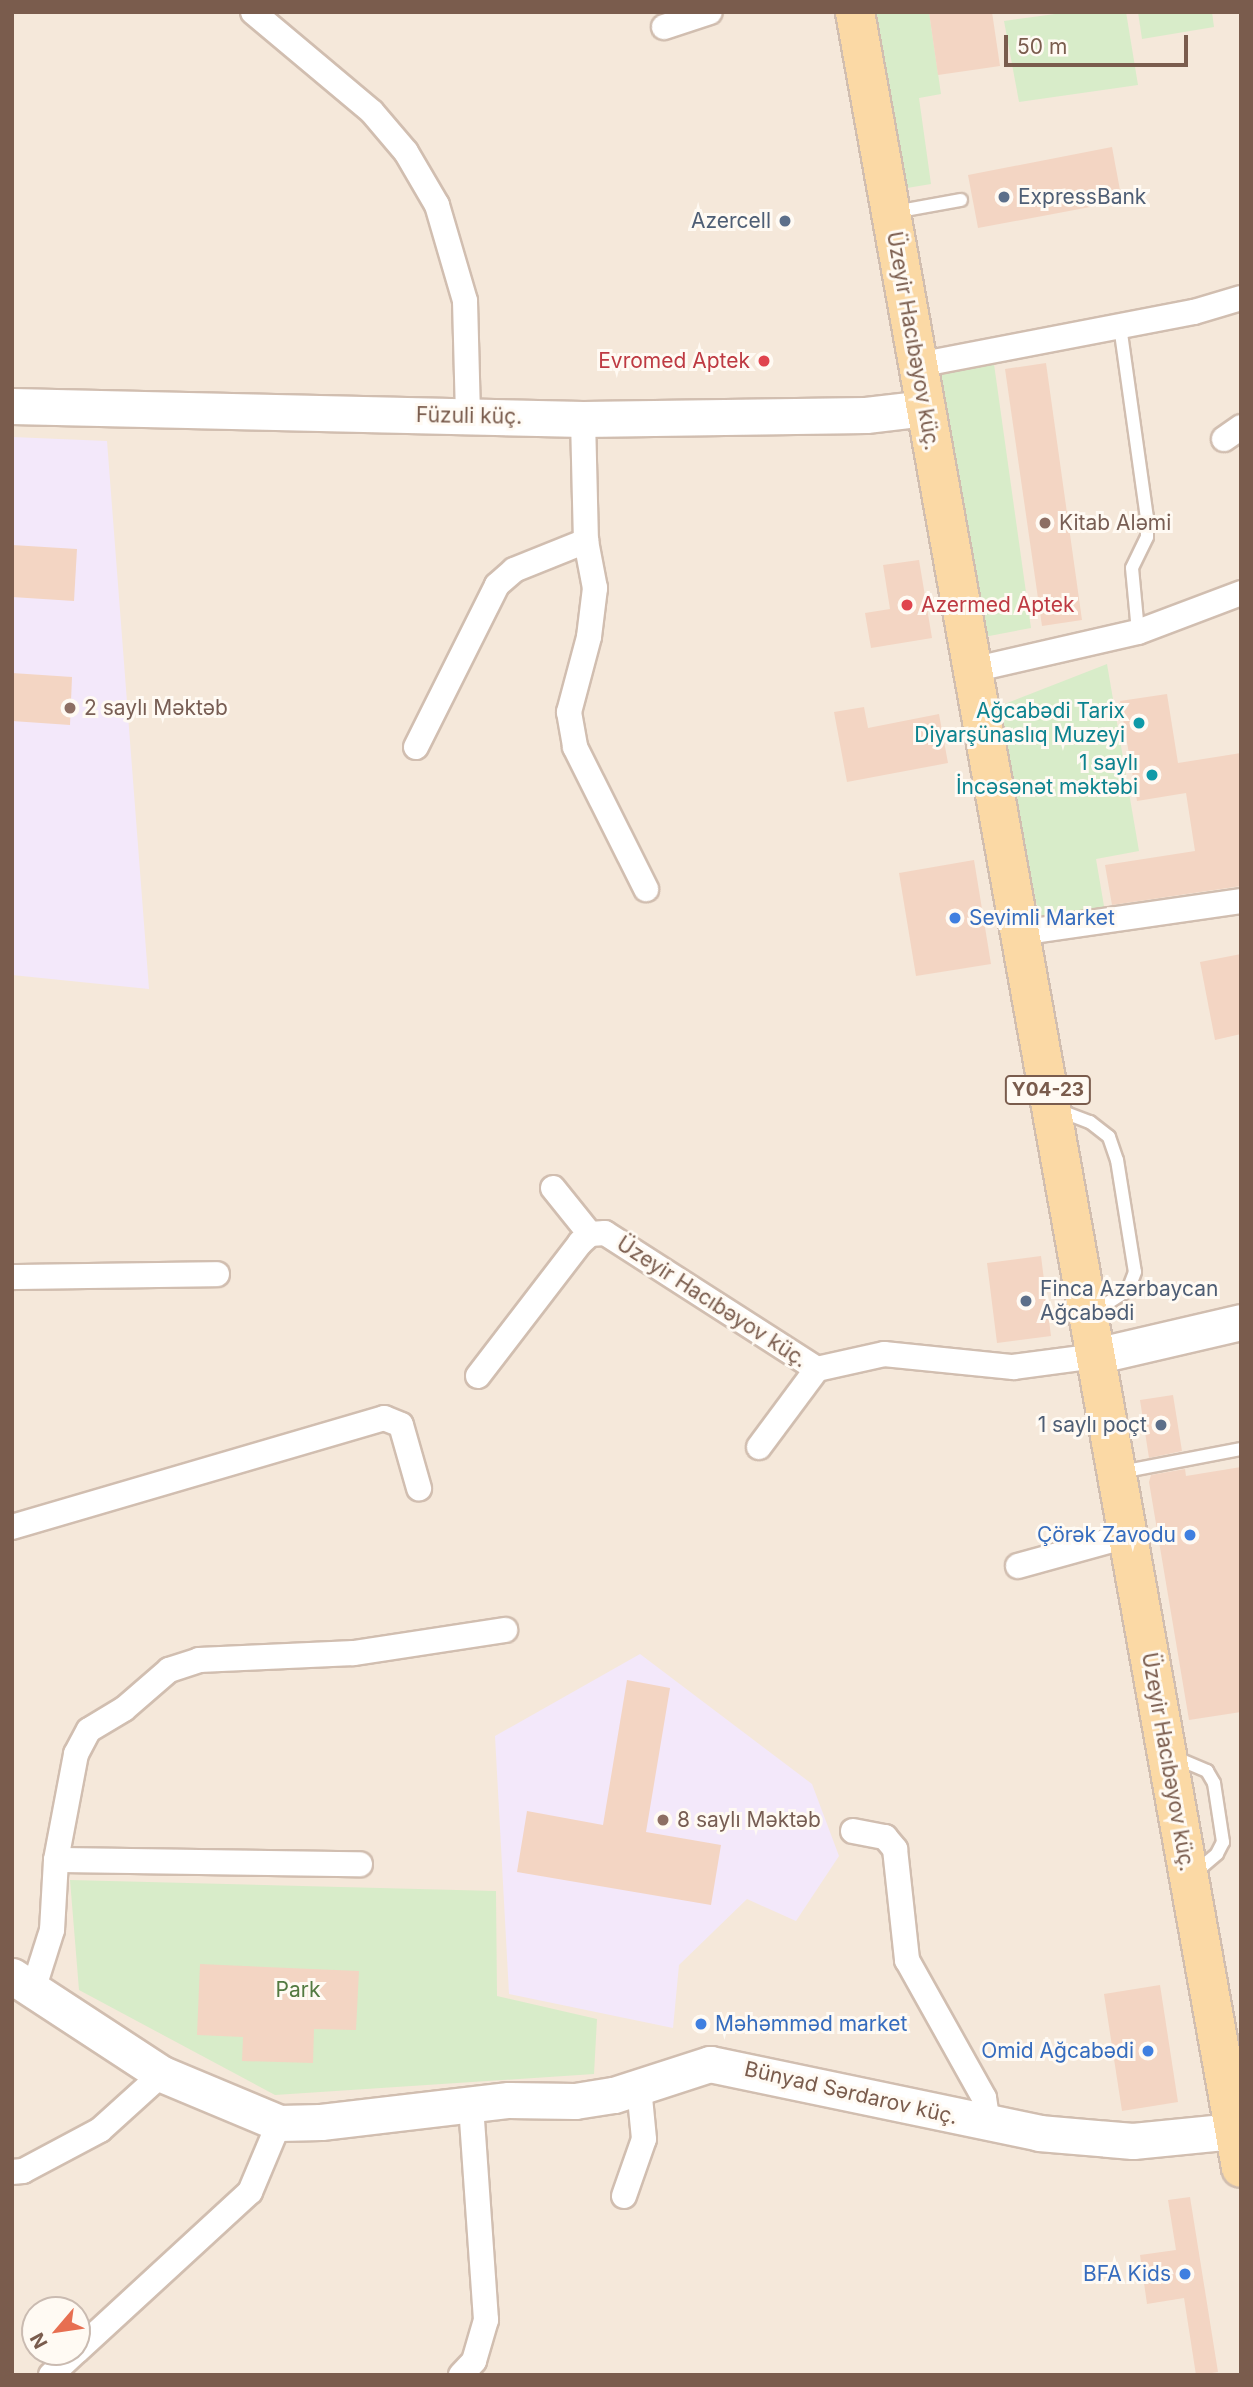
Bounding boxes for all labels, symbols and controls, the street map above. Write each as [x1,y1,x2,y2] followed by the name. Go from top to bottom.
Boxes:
[1008,21,1192,65] scale bar
[1017,34,1067,59] text: 50 m
[1018,184,1146,210] place label: ExpressBank
[996,189,1012,205] marker: ExpressBank
[691,208,771,234] place label: Azercell
[777,213,793,229] marker: Azercell
[881,230,945,452] street label: Üzeyir Hacıbəyov küç.
[598,348,750,374] place label: Evromed Aptek
[756,353,772,369] marker: Evromed Aptek
[416,402,522,430] street label: Füzuli küç.
[1059,510,1171,536] place label: Kitab Aləmi
[1037,515,1053,531] marker: Kitab Aləmi
[921,592,1074,618] place label: Azermed Aptek
[899,597,915,613] marker: Azermed Aptek
[84,695,228,721] place label: 2 saylı Məktəb
[914,698,1125,748] place label: Ağcabədi Tarix Diyarşünaslıq Muzeyi
[62,700,78,716] marker: 2 saylı Məktəb
[1131,715,1147,731] marker: Ağcabədi Tarix Diyarşünaslıq Muzeyi
[956,750,1138,800] place label: 1 saylı İncəsənət məktəbi
[1144,767,1160,783] marker: 1 saylı İncəsənət məktəbi
[969,905,1115,931] place label: Sevimli Market
[947,910,963,926] marker: Sevimli Market
[1004,1074,1092,1106] road number: Y04-23
[612,1231,812,1373] street label: Üzeyir Hacıbəyov küç.
[1040,1276,1218,1326] place label: Finca Azərbaycan Ağcabədi
[1018,1293,1034,1309] marker: Finca Azərbaycan Ağcabədi
[1038,1412,1147,1438] place label: 1 saylı poçt
[1153,1417,1169,1433] marker: 1 saylı poçt
[1037,1522,1176,1548] place label: Çörək Zavodu
[1182,1527,1198,1543] marker: Çörək Zavodu
[1136,1651,1200,1873] street label: Üzeyir Hacıbəyov küç.
[677,1807,821,1833] place label: 8 saylı Məktəb
[655,1812,671,1828] marker: 8 saylı Məktəb
[276,1977,320,2003] park label: Park
[715,2011,907,2037] place label: Məhəmməd market
[693,2016,709,2032] marker: Məhəmməd market
[981,2038,1134,2064] place label: Omid Ağcabədi
[1140,2043,1156,2059] marker: Omid Ağcabədi
[742,2056,960,2130] street label: Bünyad Sərdarov küç.
[1083,2261,1171,2287] place label: BFA Kids
[1177,2266,1193,2282] marker: BFA Kids
[21,2296,91,2366] north arrow
[25,2329,53,2352] text: N

